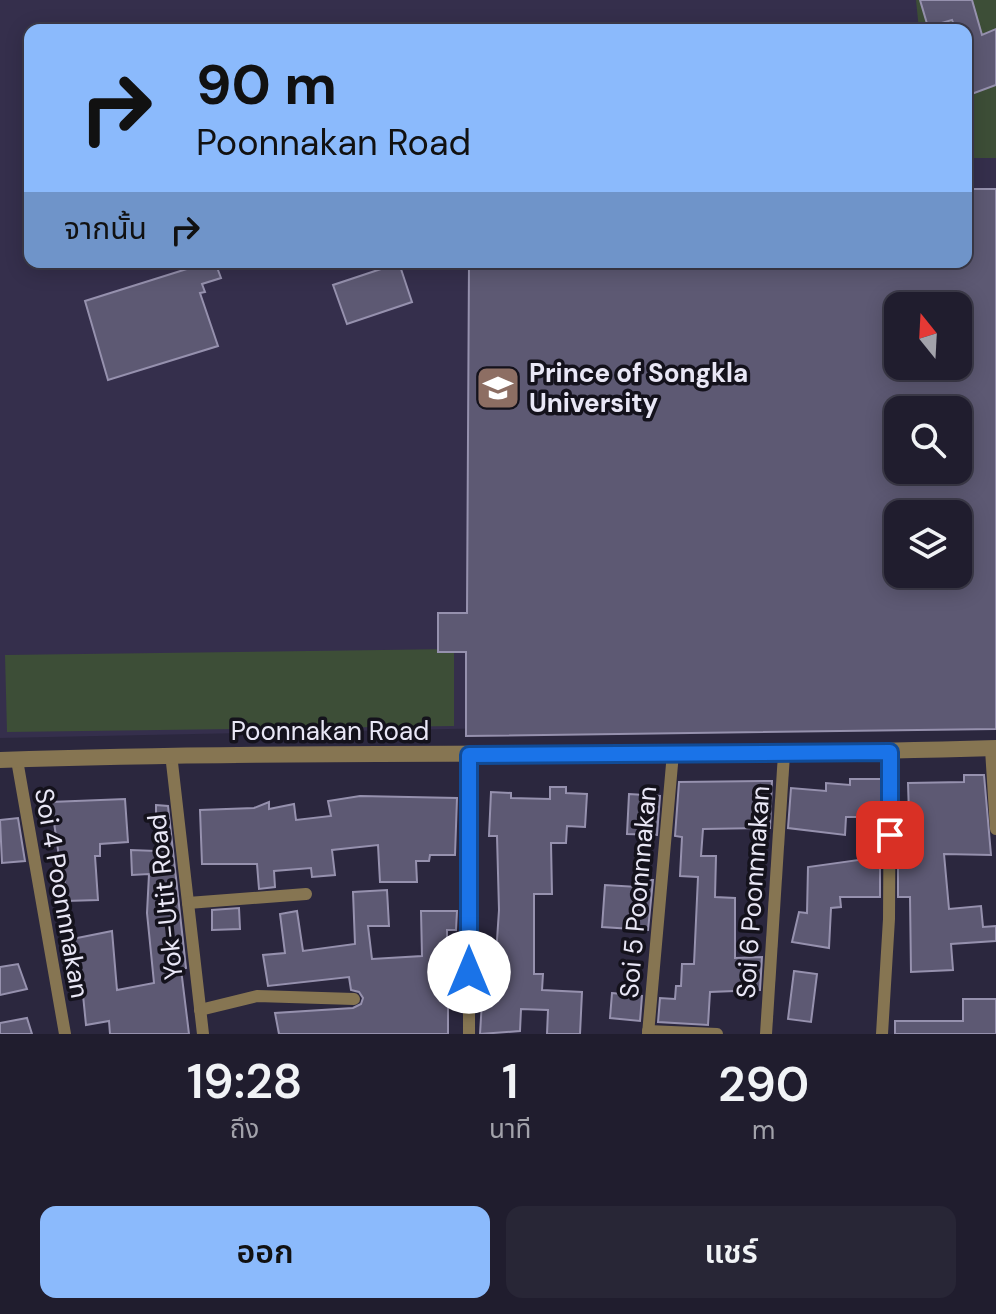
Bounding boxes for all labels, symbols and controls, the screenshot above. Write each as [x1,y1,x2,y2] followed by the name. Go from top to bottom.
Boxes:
[196,48,337,121] text: 90 m
[64,56,168,160] icon: right
[196,119,471,166] text: Poonnakan Road
[163,208,207,252] icon: right
[64,209,147,248] text: จากนั้น
[884,292,972,380] north arrow
[884,292,972,588] map controls
[529,356,748,420] place label: Prince of Songkla University
[474,364,522,412] school or university icon: Prince of Songkla University
[884,396,972,484] button: search
[884,500,972,588] button: layers
[231,714,429,748] street label: Poonnakan Road
[27,785,97,1001] street label: Soi 4 Poonnnakan
[612,785,664,999] street label: Soi 5 Poonnnakan
[729,785,777,999] street label: Soi 6 Poonnnakan
[856,801,924,869] pin
[139,812,191,982] street label: Yok-Utit Road
[868,813,912,857] icon: arrive
[427,930,511,1014] position arrow
[187,1050,302,1113] text: 19:28
[502,1050,519,1113] text: 1
[718,1053,809,1116] text: 290
[230,1112,259,1146] text: ถึง
[489,1112,531,1146] text: นาที
[752,1113,775,1147] text: m
[40,1206,490,1298] button: ออก
[506,1206,956,1298] button: แชร์

